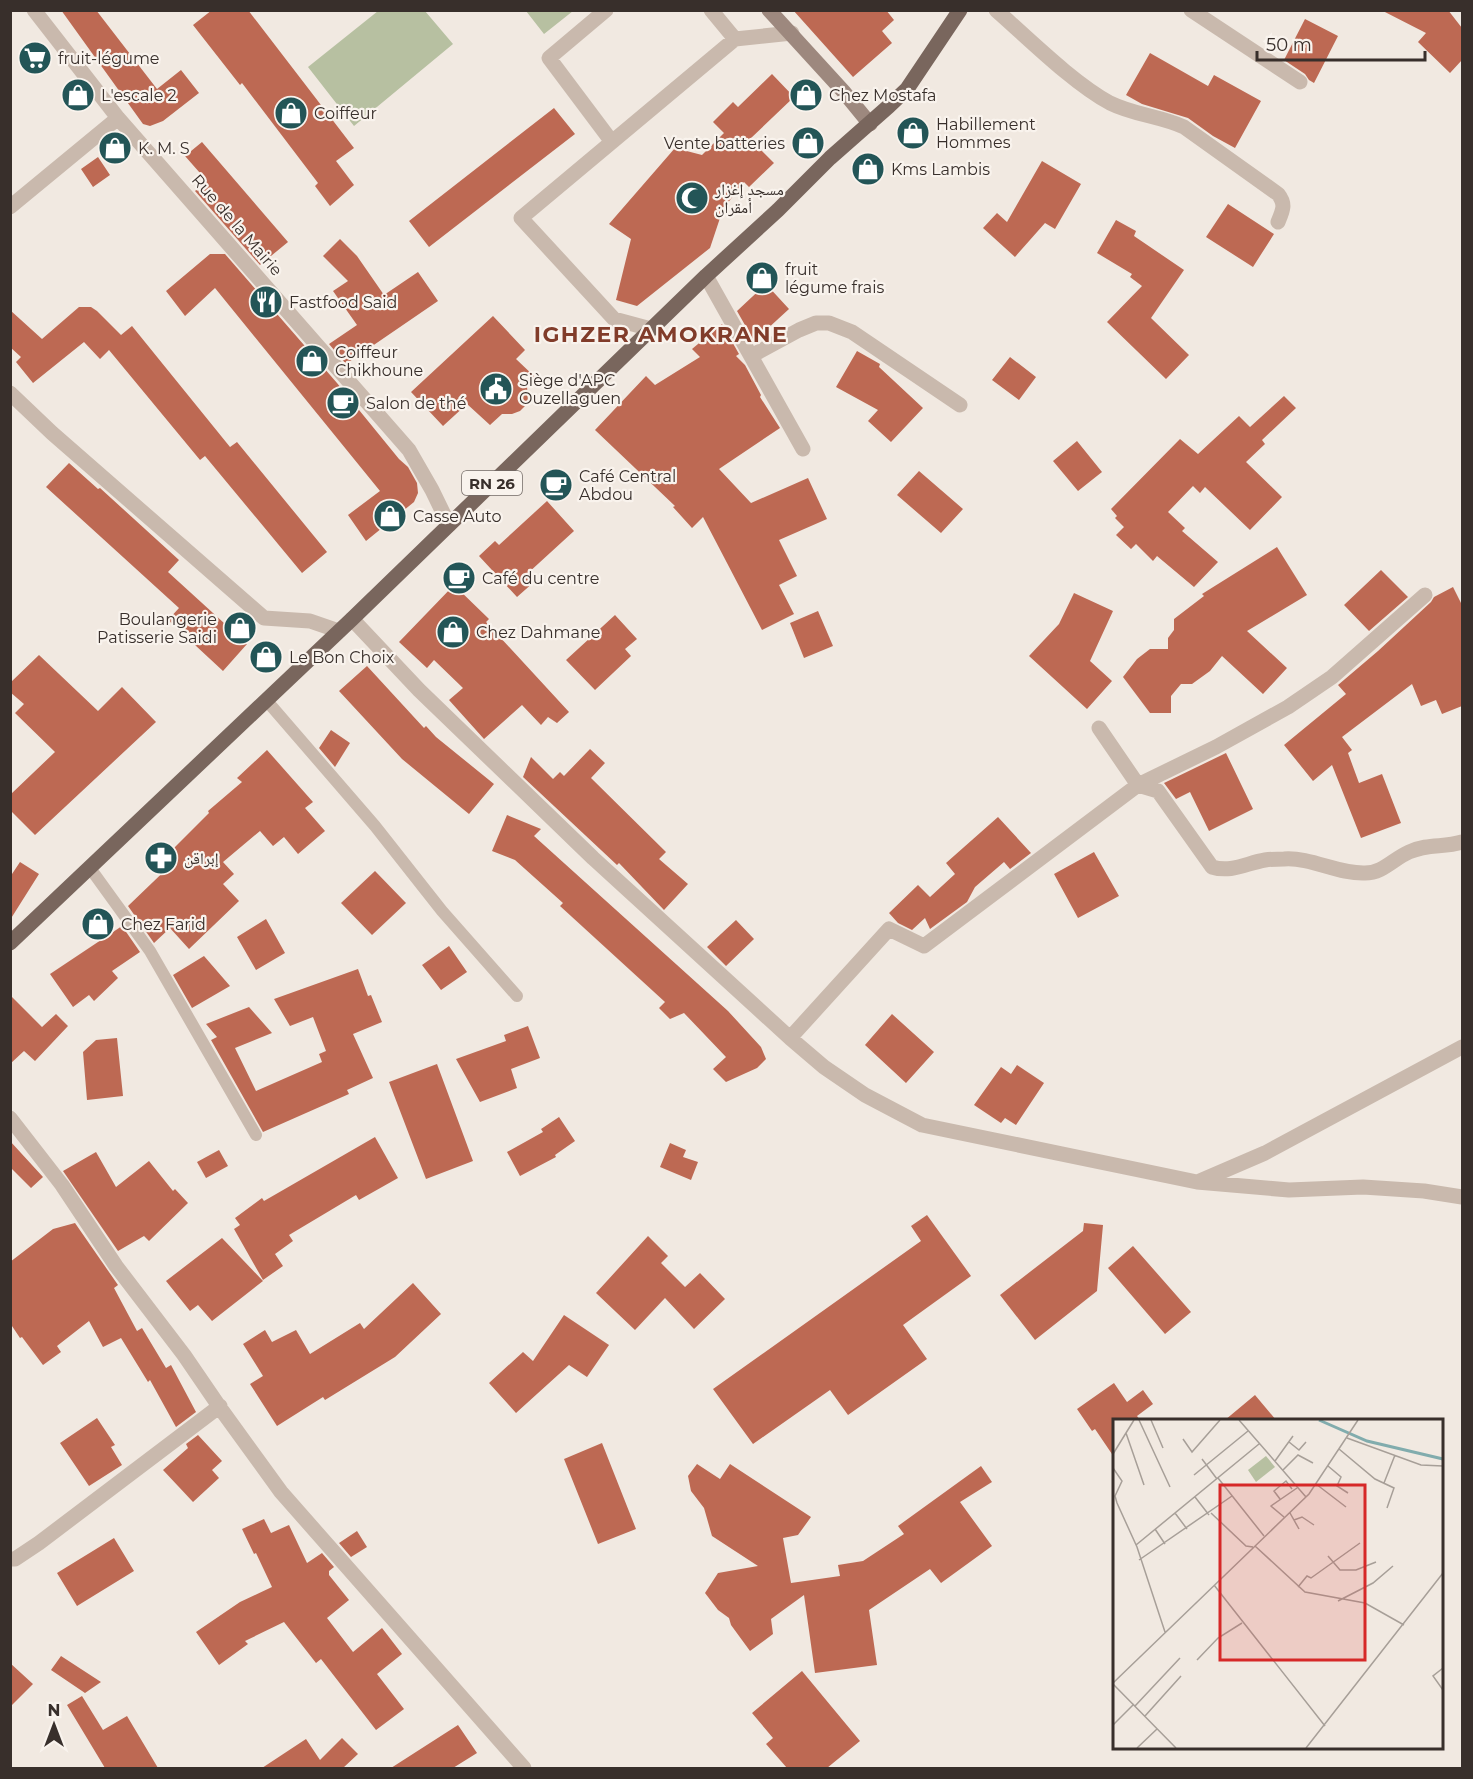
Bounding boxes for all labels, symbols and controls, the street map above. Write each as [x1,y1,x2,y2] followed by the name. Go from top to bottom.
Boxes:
[1257,24,1425,62] scale bar
[1266,34,1312,56] text: 50 m
[17,40,53,76] supermarket icon: fruit-légume
[58,49,160,68] place label: fruit-légume
[60,77,96,113] shop icon: L'escale 2
[788,77,824,113] shop icon: Chez Mostafa
[101,86,177,105] place label: L'escale 2
[829,86,937,105] place label: Chez Mostafa
[273,95,309,131] shop icon: Coiffeur
[314,104,377,123] place label: Coiffeur
[895,115,931,151] shop icon: Habillement Hommes
[936,115,1036,152] place label: Habillement Hommes
[790,125,826,161] shop icon: Vente batteries
[97,130,133,166] shop icon: K. M. S
[664,134,785,153] place label: Vente batteries
[138,139,190,158] place label: K. M. S
[850,151,886,187] shop icon: Kms Lambis
[891,160,990,179] place label: Kms Lambis
[188,170,286,280] street label: Rue de la Mairie
[674,180,710,216] mosque icon: مسجد إغزار أمقران
[714,180,784,218] place label: مسجد إغزار أمقران
[744,260,780,296] shop icon: fruit légume frais
[785,260,884,297] place label: fruit légume frais
[248,284,284,320] restaurant icon: Fastfood Said
[289,293,397,312] place label: Fastfood Said
[534,321,788,348] district label: IGHZER AMOKRANE
[294,343,330,379] shop icon: Coiffeur Chikhoune
[335,343,423,380] place label: Coiffeur Chikhoune
[478,371,514,407] public building icon: Siège d'APC Ouzellaguen
[519,371,621,408] place label: Siège d'APC Ouzellaguen
[325,385,361,421] cafe icon: Salon de thé
[366,394,466,413] place label: Salon de thé
[538,467,574,503] cafe icon: Café Central Abdou
[579,467,676,504] place label: Café Central Abdou
[462,471,522,495] road number: RN 26
[372,498,408,534] shop icon: Casse Auto
[413,507,501,526] place label: Casse Auto
[441,560,477,596] cafe icon: Café du centre
[482,569,599,588] place label: Café du centre
[97,610,217,647] place label: Boulangerie Patisserie Saidi
[222,610,258,646] shop icon: Boulangerie Patisserie Saidi
[435,614,471,650] shop icon: Chez Dahmane
[476,623,600,642] place label: Chez Dahmane
[248,639,284,675] shop icon: Le Bon Choix
[289,648,395,667] place label: Le Bon Choix
[143,840,179,876] pharmacy icon: إبراقن
[184,849,219,869] place label: إبراقن
[80,906,116,942] shop icon: Chez Farid
[121,915,206,934] place label: Chez Farid
[1113,1419,1443,1749] inset map
[24,1695,84,1755] north arrow
[48,1701,60,1720] text: N

